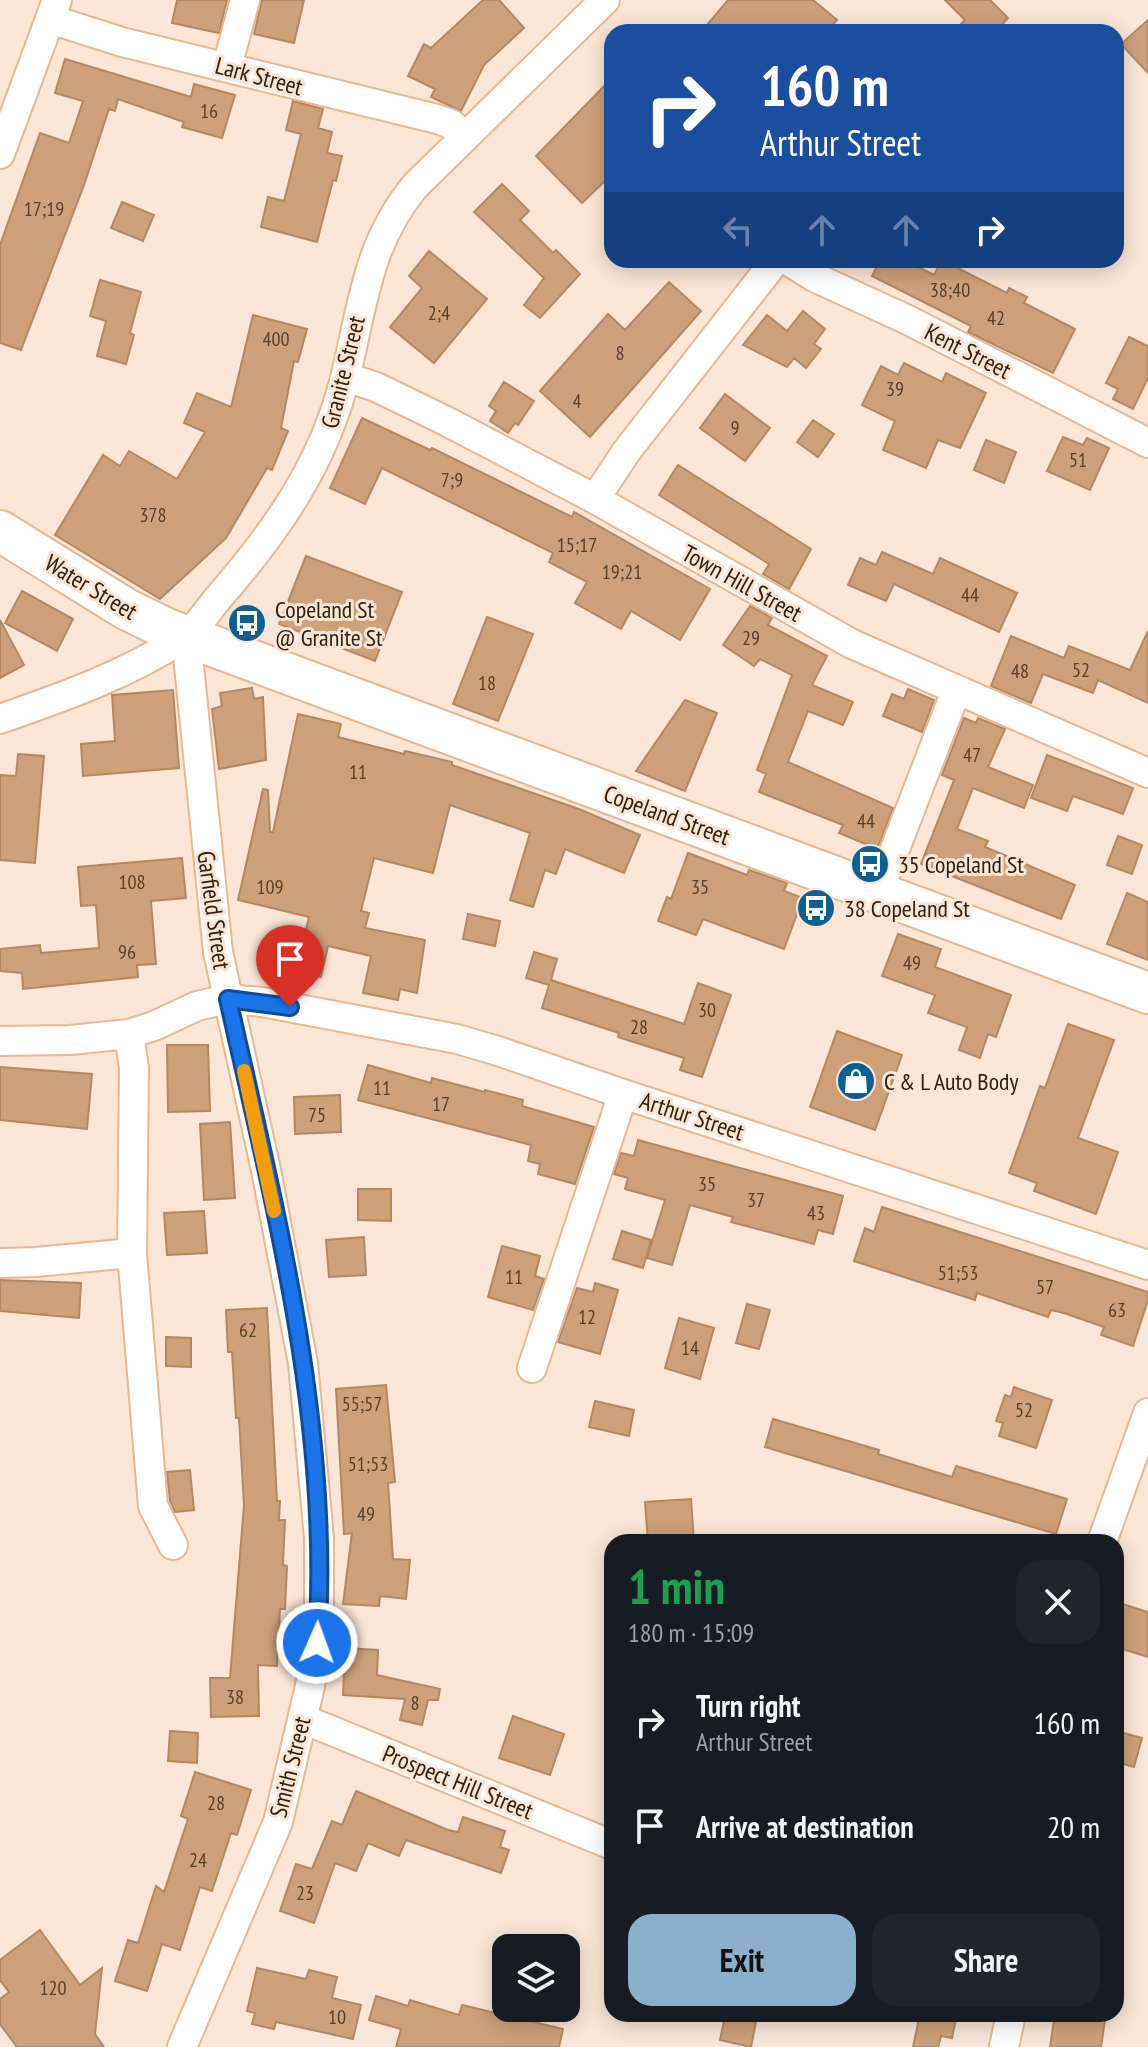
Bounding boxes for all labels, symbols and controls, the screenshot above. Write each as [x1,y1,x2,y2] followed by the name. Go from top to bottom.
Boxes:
[212,49,307,103] street label: Lark Street
[760,49,889,121] text: 160 m
[628,56,732,160] icon: right
[200,98,218,124] house number: 16
[760,119,921,166] text: Arthur Street
[24,196,64,222] house number: 17;19
[716,208,760,252] icon: left
[800,208,844,252] icon: ahead
[884,208,928,252] icon: ahead
[968,208,1012,252] icon: right
[930,277,970,303] house number: 38;40
[428,300,450,326] house number: 2;4
[987,305,1005,331] house number: 42
[314,312,372,431] street label: Granite Street
[920,316,1017,386] street label: Kent Street
[263,326,290,352] house number: 400
[616,340,625,366] house number: 8
[886,376,904,402] house number: 39
[573,388,582,414] house number: 4
[731,415,740,441] house number: 9
[1069,447,1087,473] house number: 51
[441,467,463,493] house number: 7;9
[140,502,167,528] house number: 378
[557,532,597,558] house number: 15;17
[677,537,808,629] street label: Town Hill Street
[39,547,143,627] street label: Water Street
[602,559,642,585] house number: 19;21
[961,582,979,608] house number: 44
[275,594,383,653] place label: Copeland St @ Granite St
[226,602,268,644] bus stop icon: Copeland St @ Granite St
[742,625,760,651] house number: 29
[1072,657,1090,683] house number: 52
[1011,658,1029,684] house number: 48
[478,670,496,696] house number: 18
[963,742,981,768] house number: 47
[349,759,367,785] house number: 11
[600,778,735,852] street label: Copeland Street
[857,808,875,834] house number: 44
[849,843,891,885] bus stop icon: 35 Copeland St
[190,849,238,972] street label: Garfield Street
[898,849,1024,880] place label: 35 Copeland St
[119,869,146,895] house number: 108
[257,874,284,900] house number: 109
[691,874,709,900] house number: 35
[795,887,837,929] bus stop icon: 38 Copeland St
[844,893,970,924] place label: 38 Copeland St
[256,925,324,1007] pin
[268,937,312,981] icon: arrive
[118,939,136,965] house number: 96
[903,950,921,976] house number: 49
[698,997,716,1023] house number: 30
[630,1014,648,1040] house number: 28
[835,1060,877,1102] shop icon: C & L Auto Body
[884,1066,1018,1097] place label: C & L Auto Body
[373,1075,391,1101] house number: 11
[636,1085,748,1147] street label: Arthur Street
[432,1091,450,1117] house number: 17
[308,1102,326,1128] house number: 75
[698,1171,716,1197] house number: 35
[747,1187,765,1213] house number: 37
[807,1200,825,1226] house number: 43
[938,1260,978,1286] house number: 51;53
[505,1264,523,1290] house number: 11
[1036,1274,1054,1300] house number: 57
[1108,1297,1126,1323] house number: 63
[578,1304,596,1330] house number: 12
[239,1317,257,1343] house number: 62
[681,1335,699,1361] house number: 14
[342,1391,382,1417] house number: 55;57
[1015,1397,1033,1423] house number: 52
[348,1451,388,1477] house number: 51;53
[357,1501,375,1527] house number: 49
[628,1555,725,1617] text: 1 min
[1016,1560,1100,1644] button: close
[275,1601,359,1685] position arrow
[628,1616,754,1649] text: 180 m · 15:09
[226,1684,244,1710] house number: 38
[696,1686,800,1725] text: Turn right
[411,1690,420,1716] house number: 8
[628,1700,672,1744] icon: right
[1034,1703,1100,1742] text: 160 m
[262,1713,318,1821] street label: Smith Street
[696,1725,812,1758] text: Arthur Street
[378,1738,538,1826] street label: Prospect Hill Street
[207,1790,225,1816] house number: 28
[628,1804,672,1848] icon: arrive
[696,1807,914,1846] text: Arrive at destination
[1047,1807,1100,1846] text: 20 m
[189,1847,207,1873] house number: 24
[296,1880,314,1906] house number: 23
[628,1914,856,2006] button: Exit
[872,1914,1100,2006] button: Share
[492,1934,580,2022] map controls
[492,1934,580,2022] button: layers
[40,1975,67,2001] house number: 120
[328,2004,346,2030] house number: 10

